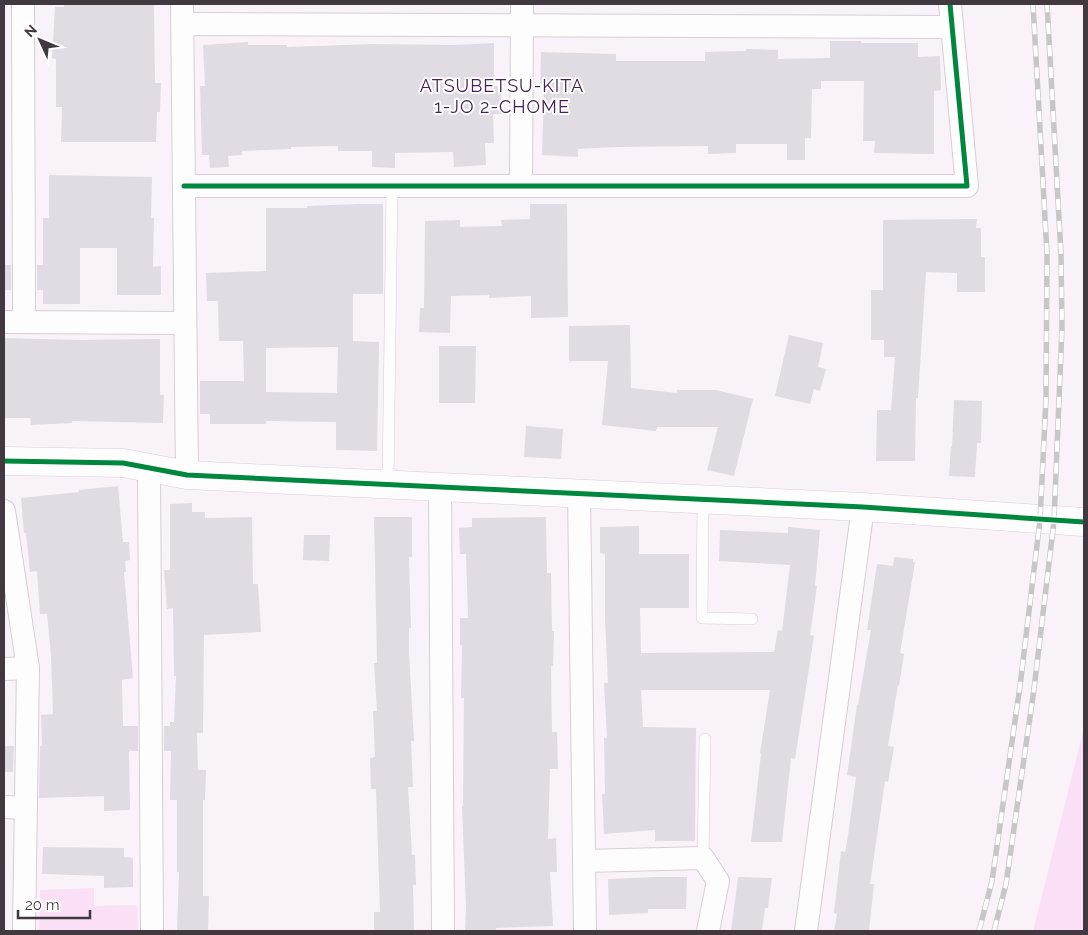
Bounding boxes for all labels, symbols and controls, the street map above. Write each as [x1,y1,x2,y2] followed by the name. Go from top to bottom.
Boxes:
[15,15,65,65] north arrow
[21,22,40,40] text: N
[420,75,584,117] district label: ATSUBETSU-KITA 1-JO 2-CHOME
[18,888,90,920] scale bar
[25,896,60,914] text: 20 m

